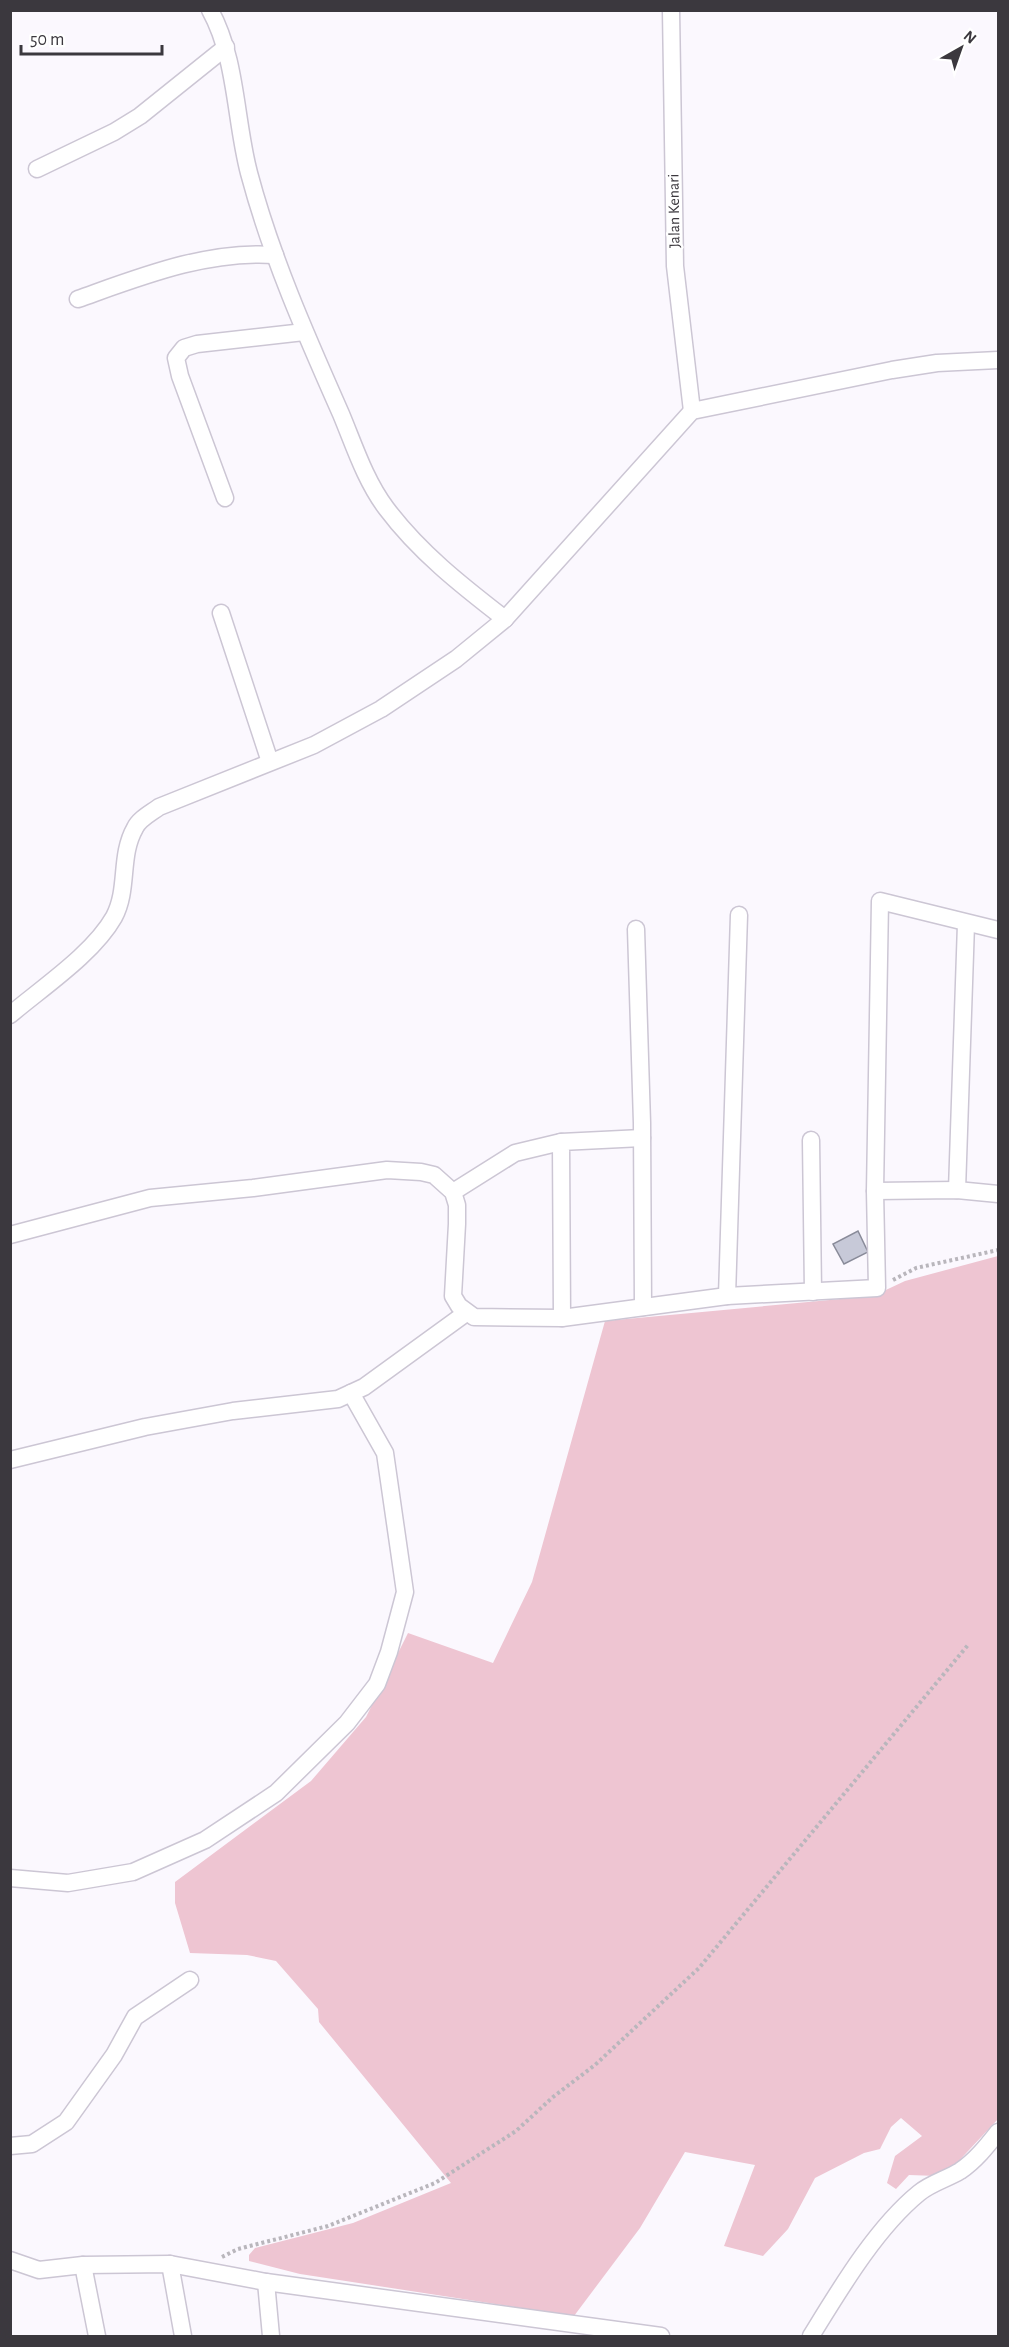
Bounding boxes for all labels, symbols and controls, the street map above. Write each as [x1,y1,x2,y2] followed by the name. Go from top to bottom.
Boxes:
[21,18,162,56] scale bar
[931,18,991,78] north arrow
[961,28,979,47] text: N
[30,31,64,49] text: 50 m
[665,174,683,248] street label: Jalan Kenari

